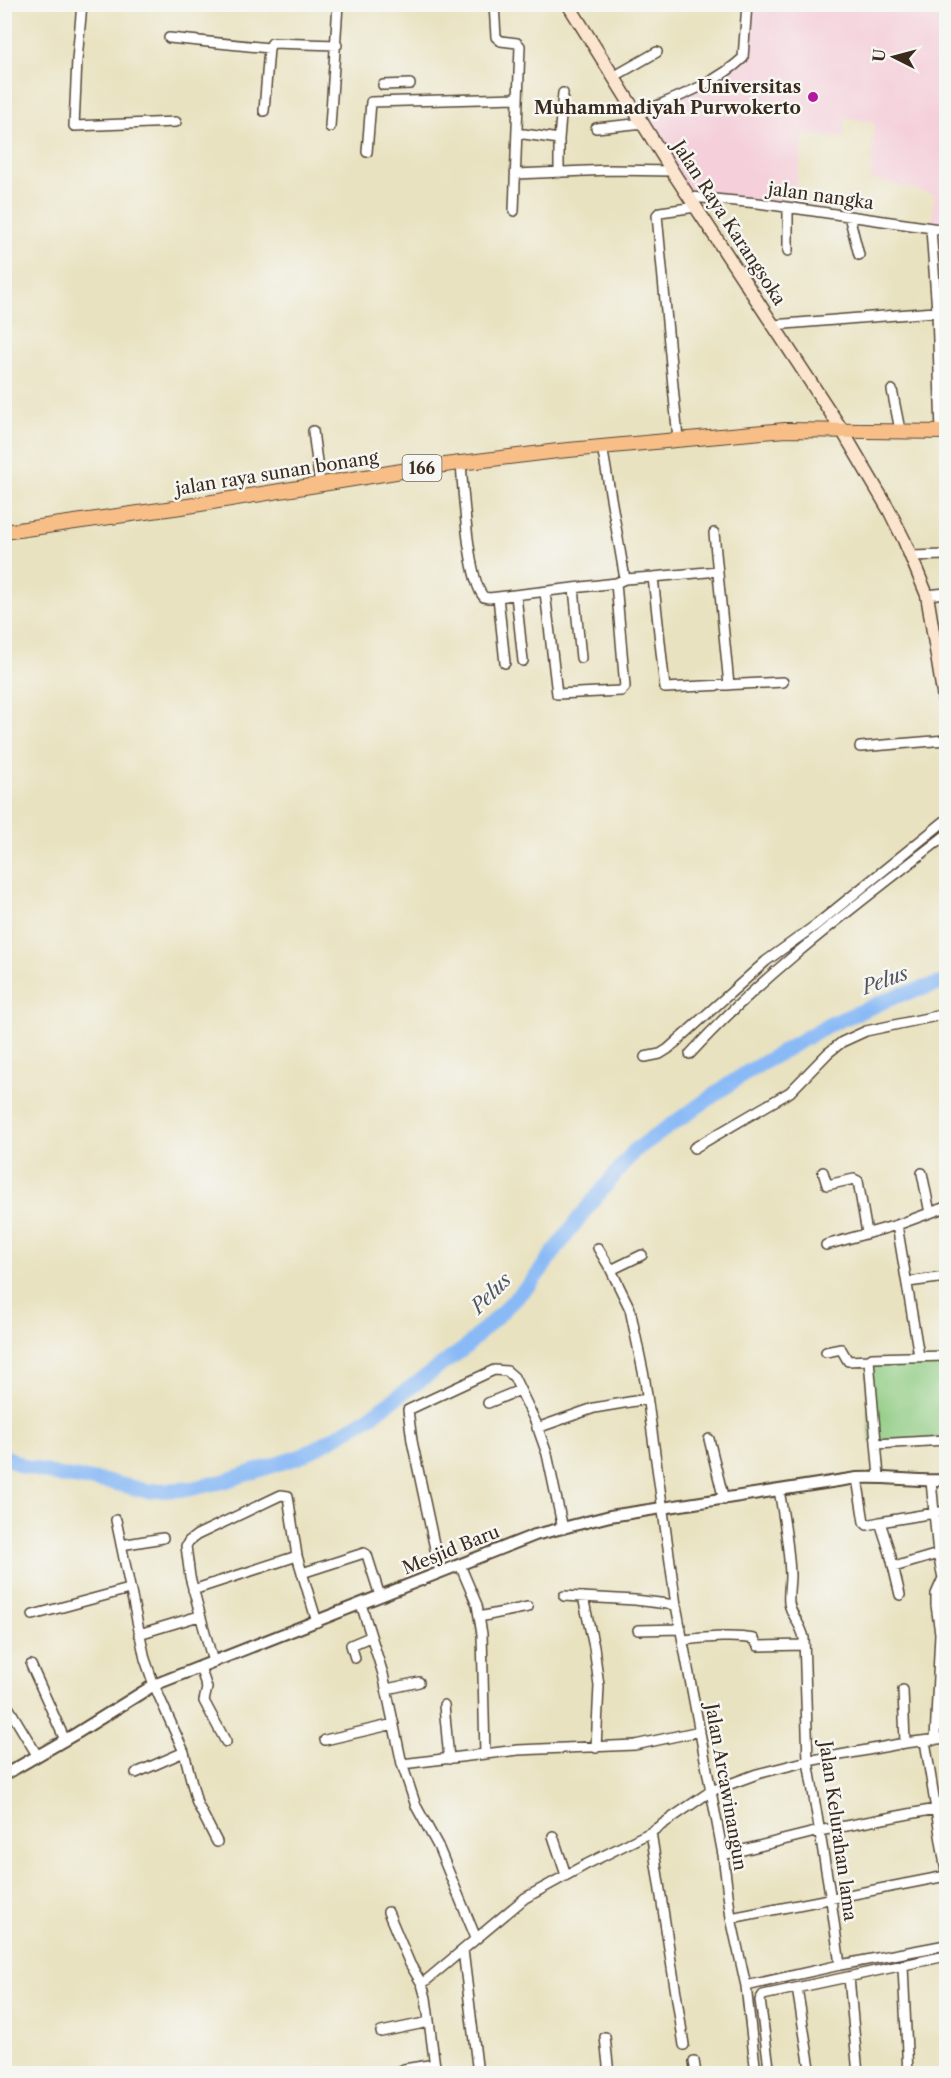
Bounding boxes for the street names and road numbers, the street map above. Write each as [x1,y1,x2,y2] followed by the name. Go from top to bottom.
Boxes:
[666,134,791,310] street label: Jalan Raya Karangsoka
[764,177,876,214] street label: jalan nangka
[171,446,380,500] street label: jalan raya sunan bonang
[402,455,442,481] road number: 166
[399,1521,503,1579] street label: Mesjid Baru
[700,1699,752,1872] street label: Jalan Arcawinangun
[814,1737,862,1923] street label: Jalan Kelurahan lama

